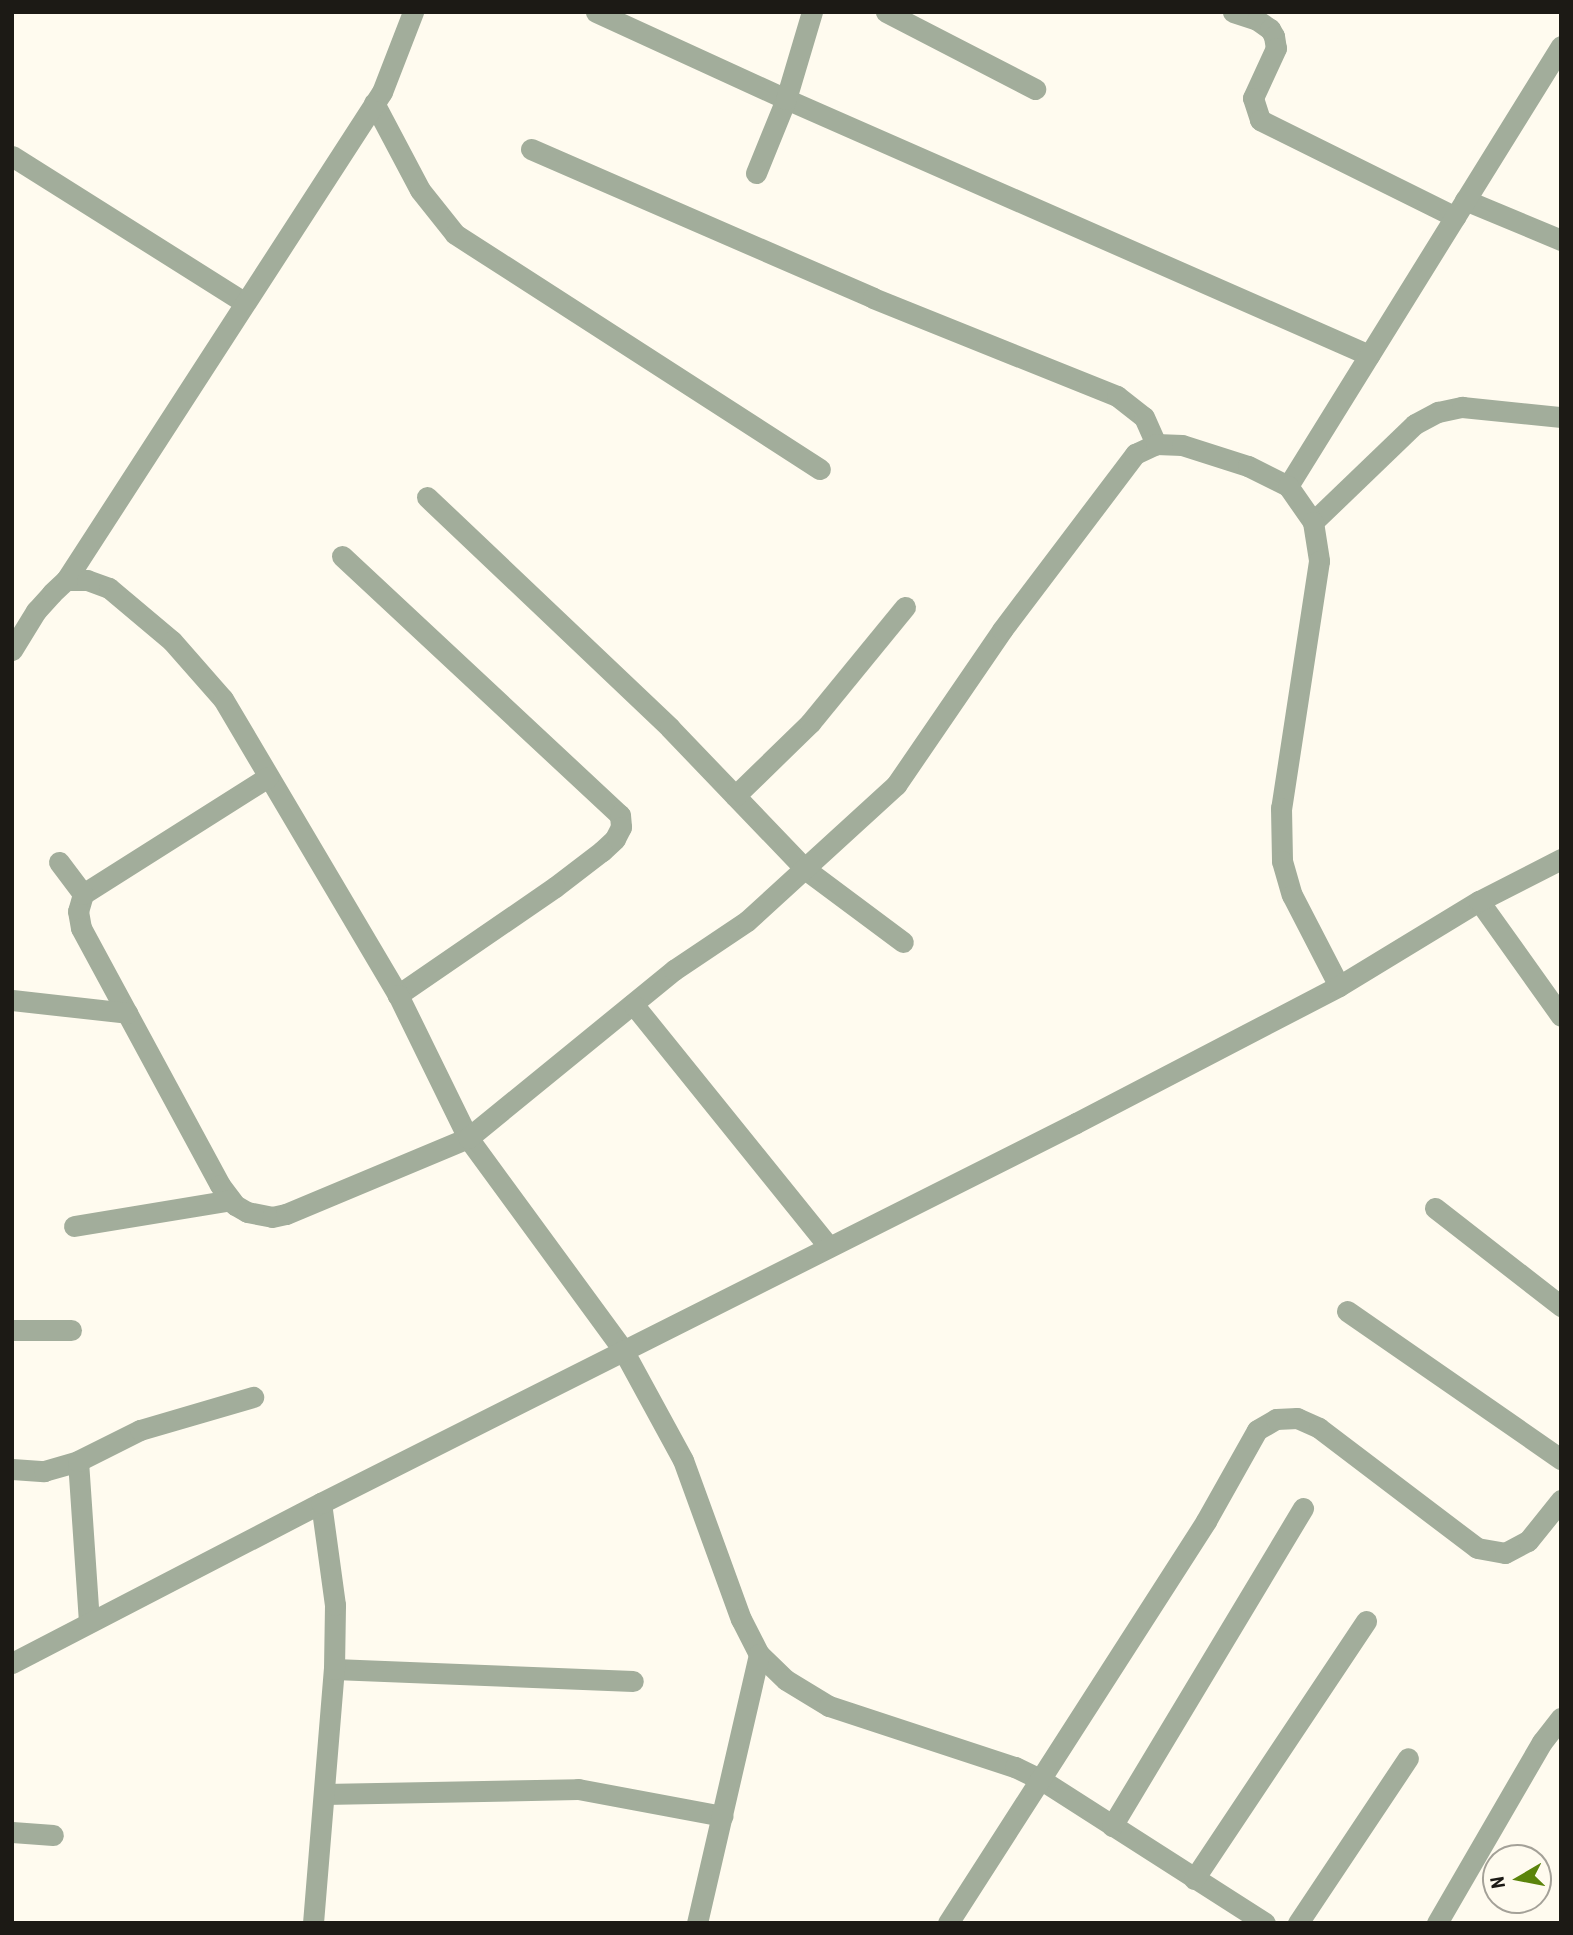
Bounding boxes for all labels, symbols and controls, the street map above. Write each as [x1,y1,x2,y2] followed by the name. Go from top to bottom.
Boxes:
[1482,1844,1552,1914] north arrow
[1485,1875,1510,1890] text: N

